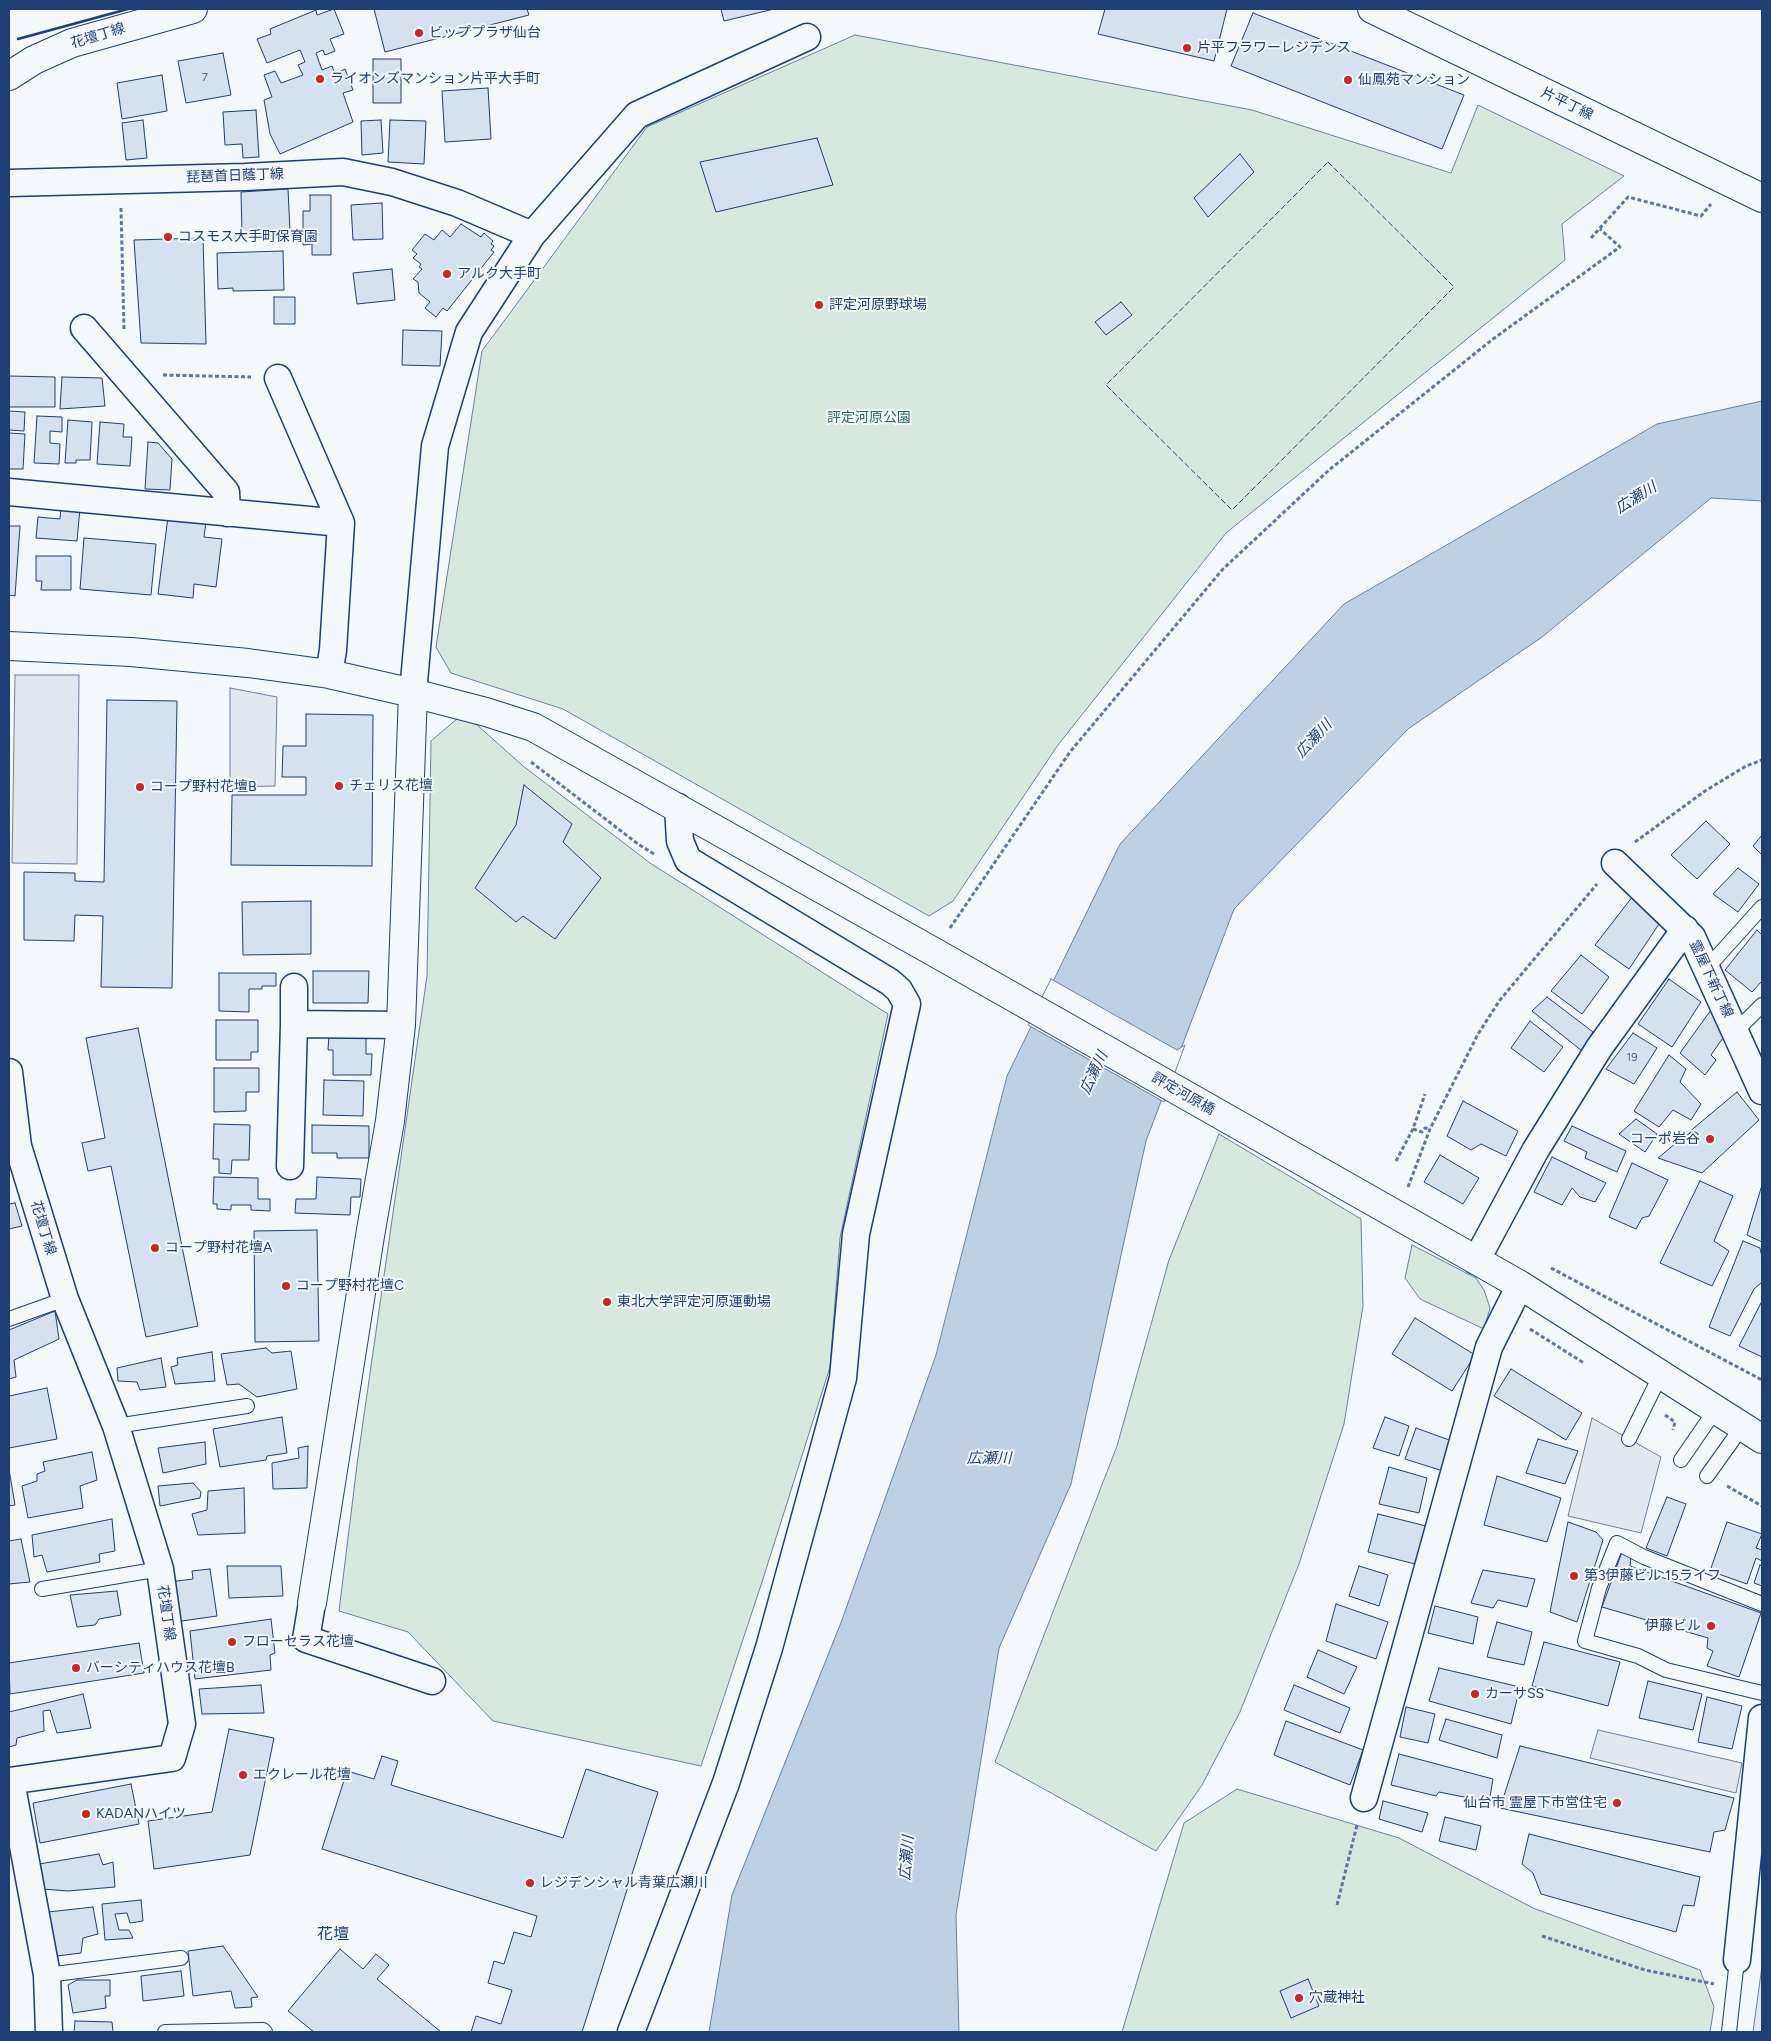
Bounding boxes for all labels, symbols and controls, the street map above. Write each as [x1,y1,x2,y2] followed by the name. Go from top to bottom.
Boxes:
[69,20,127,52] street label: 花壇丁線
[429,25,541,41] place label: ビッププラザ仙台
[413,27,425,39] marker: ビッププラザ仙台
[1197,40,1351,56] place label: 片平フラワーレジデンス
[1181,42,1193,54] marker: 片平フラワーレジデンス
[202,71,208,85] house number: 7
[330,71,540,87] place label: ライオンズマンション片平大手町
[1358,72,1470,88] place label: 仙鳳苑マンション
[314,73,326,85] marker: ライオンズマンション片平大手町
[1342,74,1354,86] marker: 仙鳳苑マンション
[1538,84,1596,124] street label: 片平丁線
[186,166,284,186] street label: 琵琶首日蔭丁線
[178,229,318,245] place label: コスモス大手町保育園
[162,231,174,243] marker: コスモス大手町保育園
[457,266,541,282] place label: アルク大手町
[441,268,453,280] marker: アルク大手町
[829,297,927,313] place label: 評定河原野球場
[813,299,825,311] marker: 評定河原野球場
[827,410,911,426] park label: 評定河原公園
[1612,478,1660,518] water label: 広瀬川
[1292,716,1336,762] water label: 広瀬川
[349,778,433,794] place label: チェリス花壇
[150,779,257,795] place label: コープ野村花壇B
[333,780,345,792] marker: チェリス花壇
[134,781,146,793] marker: コープ野村花壇B
[1686,937,1736,1021] street label: 霊屋下新丁線
[1076,1049,1112,1097] water label: 広瀬川
[1627,1051,1637,1065] house number: 19
[1148,1069,1218,1119] street label: 評定河原橋
[1630,1131,1700,1147] place label: コーポ岩谷
[1704,1133,1716,1145] marker: コーポ岩谷
[27,1199,59,1257] street label: 花壇丁線
[165,1240,272,1256] place label: コープ野村花壇A
[149,1242,161,1254] marker: コープ野村花壇A
[296,1278,404,1294] place label: コープ野村花壇C
[280,1280,292,1292] marker: コープ野村花壇C
[617,1294,771,1310] place label: 東北大学評定河原運動場
[601,1296,613,1308] marker: 東北大学評定河原運動場
[967,1450,1011,1468] water label: 広瀬川
[1584,1568,1721,1584] place label: 第3伊藤ビル 15ライフ
[1568,1570,1580,1582] marker: 第3伊藤ビル 15ライフ
[154,1584,178,1642] street label: 花壇丁線
[1645,1618,1701,1634] place label: 伊藤ビル
[1705,1620,1717,1632] marker: 伊藤ビル
[242,1634,354,1650] place label: フローセラス花壇
[226,1636,238,1648] marker: フローセラス花壇
[86,1660,235,1676] place label: バーシティハウス花壇B
[70,1662,82,1674] marker: バーシティハウス花壇B
[1485,1686,1544,1702] place label: カーサSS
[1469,1688,1481,1700] marker: カーサSS
[253,1767,351,1783] place label: エクレール花壇
[237,1769,249,1781] marker: エクレール花壇
[1464,1795,1607,1811] place label: 仙台市 霊屋下市営住宅
[1611,1797,1623,1809] marker: 仙台市 霊屋下市営住宅
[96,1806,186,1822] place label: KADANハイツ
[80,1808,92,1820] marker: KADANハイツ
[896,1835,918,1881] water label: 広瀬川
[540,1875,708,1891] place label: レジデンシャル青葉広瀬川
[524,1877,536,1889] marker: レジデンシャル青葉広瀬川
[317,1924,349,1944] district label: 花壇
[1309,1990,1365,2006] place label: 穴蔵神社
[1293,1992,1305,2004] marker: 穴蔵神社

